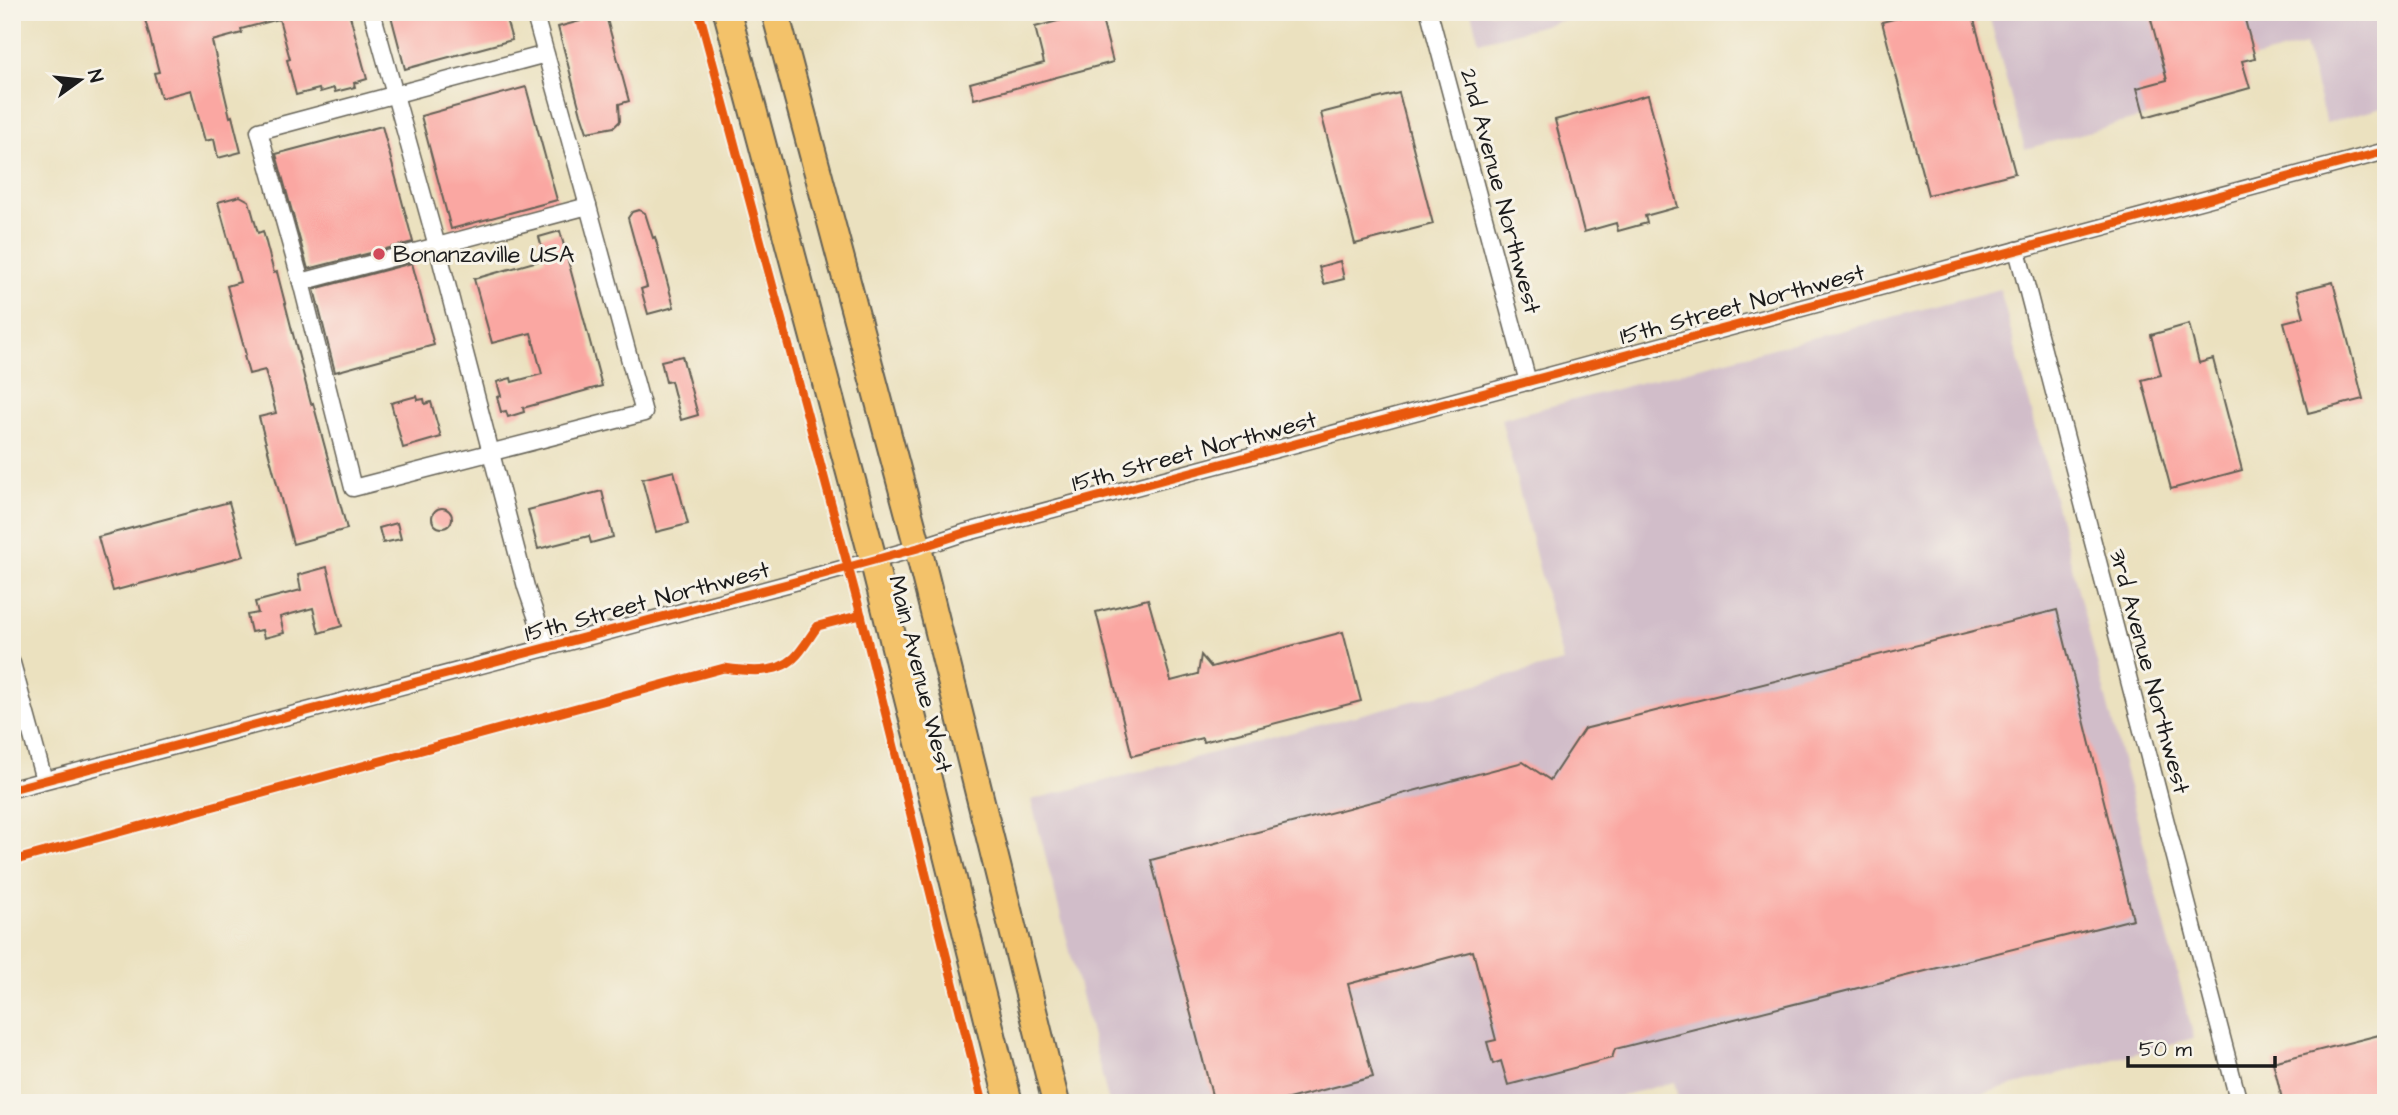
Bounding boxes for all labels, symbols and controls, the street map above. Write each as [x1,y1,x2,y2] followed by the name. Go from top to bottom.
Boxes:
[46,46,116,116] north arrow
[1451,65,1549,318] street label: 2nd Avenue Northwest
[80,67,110,85] text: N
[393,238,574,272] place label: Bonanzaville USA
[371,246,387,262] marker: Bonanzaville USA
[1616,256,1869,354] street label: 15th Street Northwest
[1068,403,1321,501] street label: 15th Street Northwest
[2100,545,2198,798] street label: 3rd Avenue Northwest
[521,553,774,651] street label: 15th Street Northwest
[879,572,961,777] street label: Main Avenue West
[2128,1024,2276,1068] scale bar
[2139,1035,2193,1064] text: 50 m

